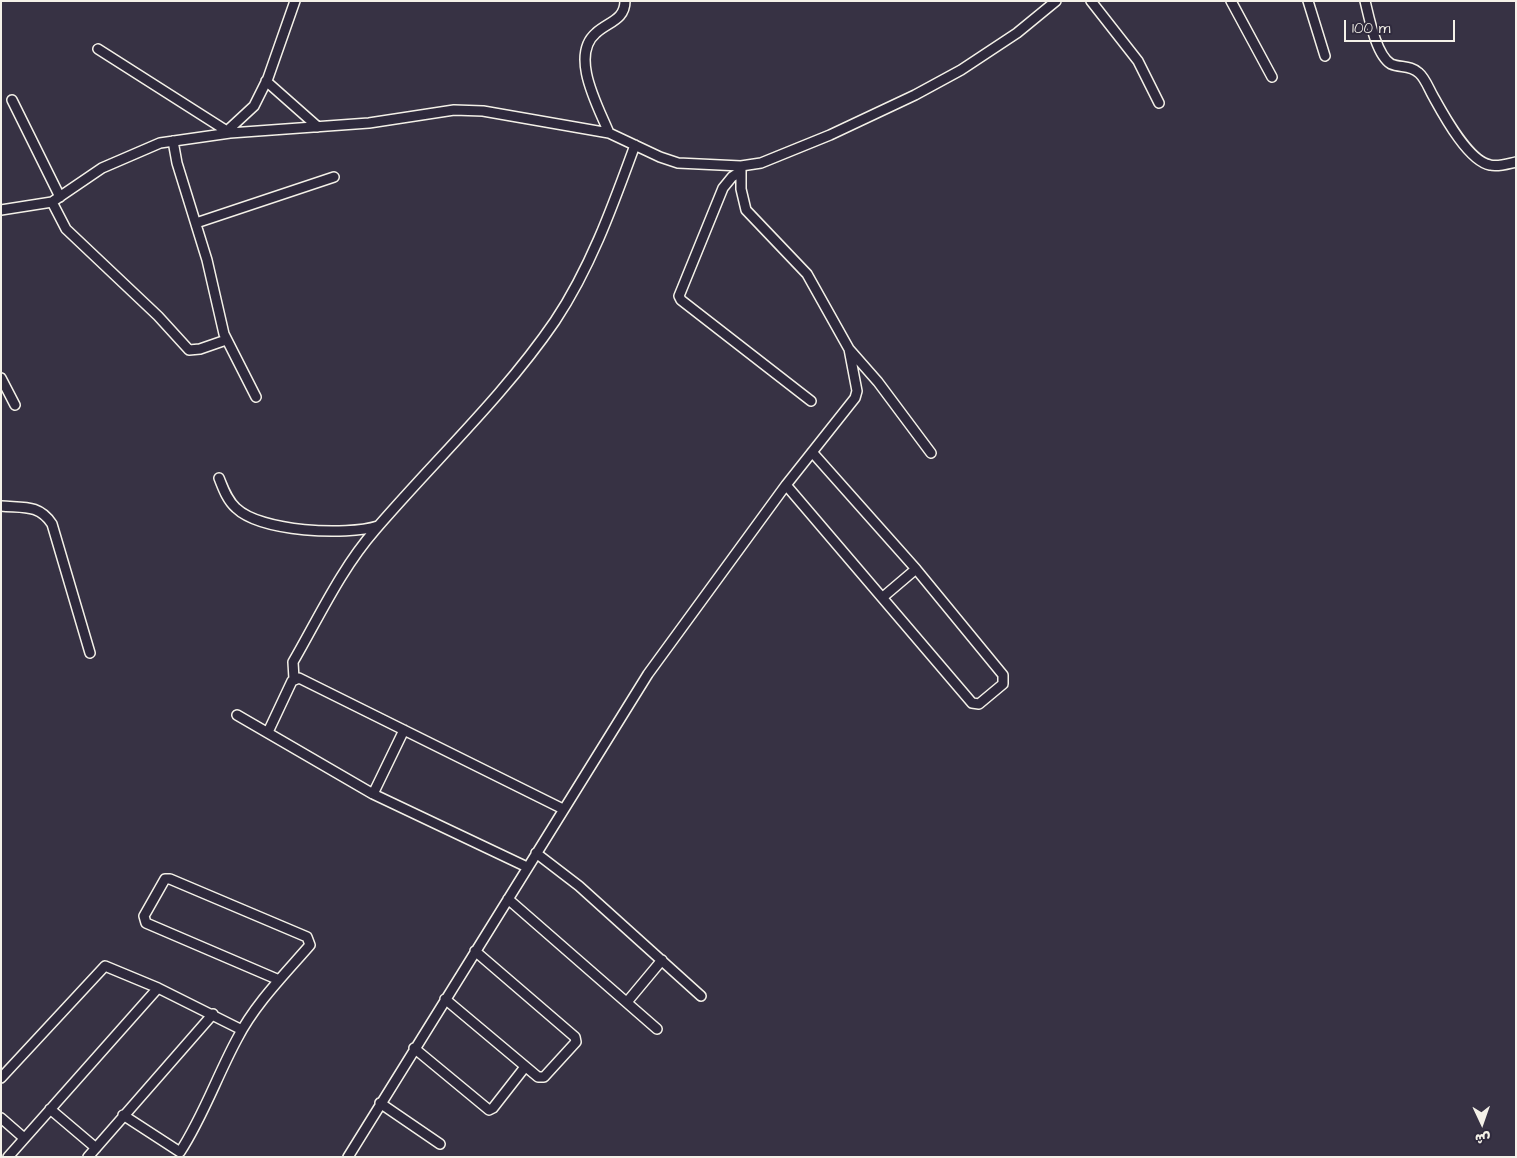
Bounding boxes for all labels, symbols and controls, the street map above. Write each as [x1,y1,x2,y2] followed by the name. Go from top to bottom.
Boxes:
[1347,10,1458,42] scale bar
[1352,18,1391,39] text: 100 m
[1457,1098,1507,1148] north arrow
[1475,1128,1491,1148] text: ش

